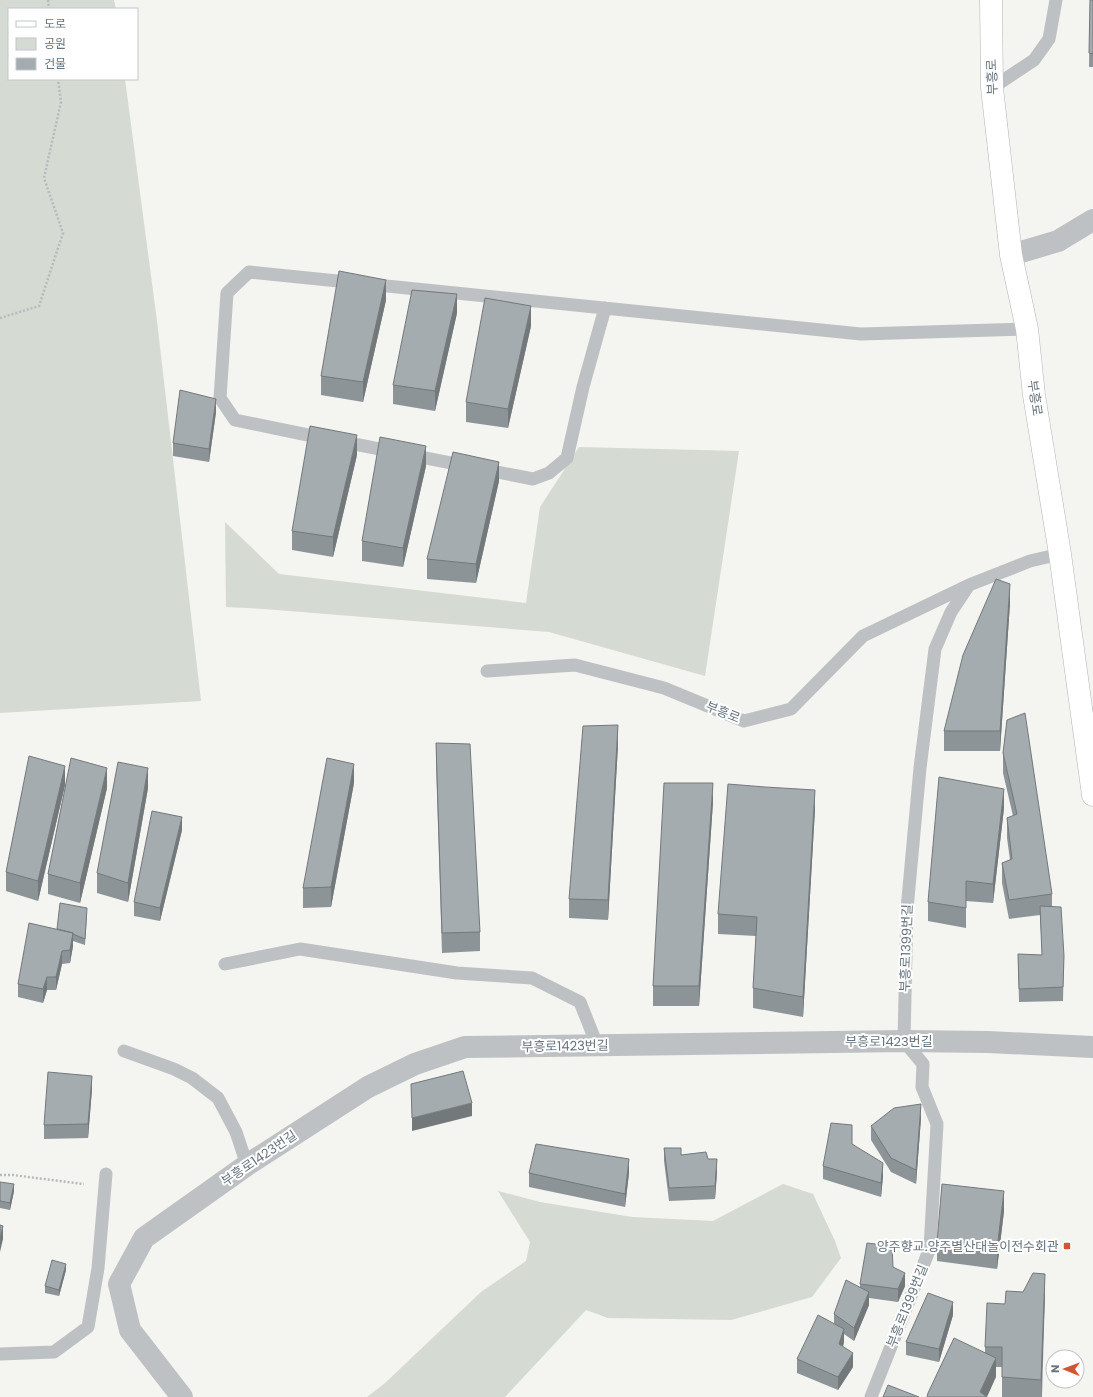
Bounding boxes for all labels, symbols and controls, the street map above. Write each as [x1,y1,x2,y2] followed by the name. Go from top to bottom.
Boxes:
[8,8,138,80] legend
[44,15,66,32] text: 도로
[44,35,66,52] text: 공원
[44,55,66,72] text: 건물
[982,59,1002,95] street label: 부흥로
[1023,379,1047,417] street label: 부흥로
[703,696,743,728] street label: 부흥로
[895,904,917,992] street label: 부흥로1399번길
[845,1032,933,1051] street label: 부흥로1423번길
[521,1036,609,1056] street label: 부흥로1423번길
[218,1126,300,1190] street label: 부흥로1423번길
[877,1237,1059,1256] place label: 양주향교.양주별산대놀이전수회관
[1062,1241,1072,1251] marker: 양주향교.양주별산대놀이전수회관
[882,1262,932,1350] street label: 부흥로1399번길
[1045,1349,1085,1389] north arrow
[1047,1365,1063,1373] text: N

